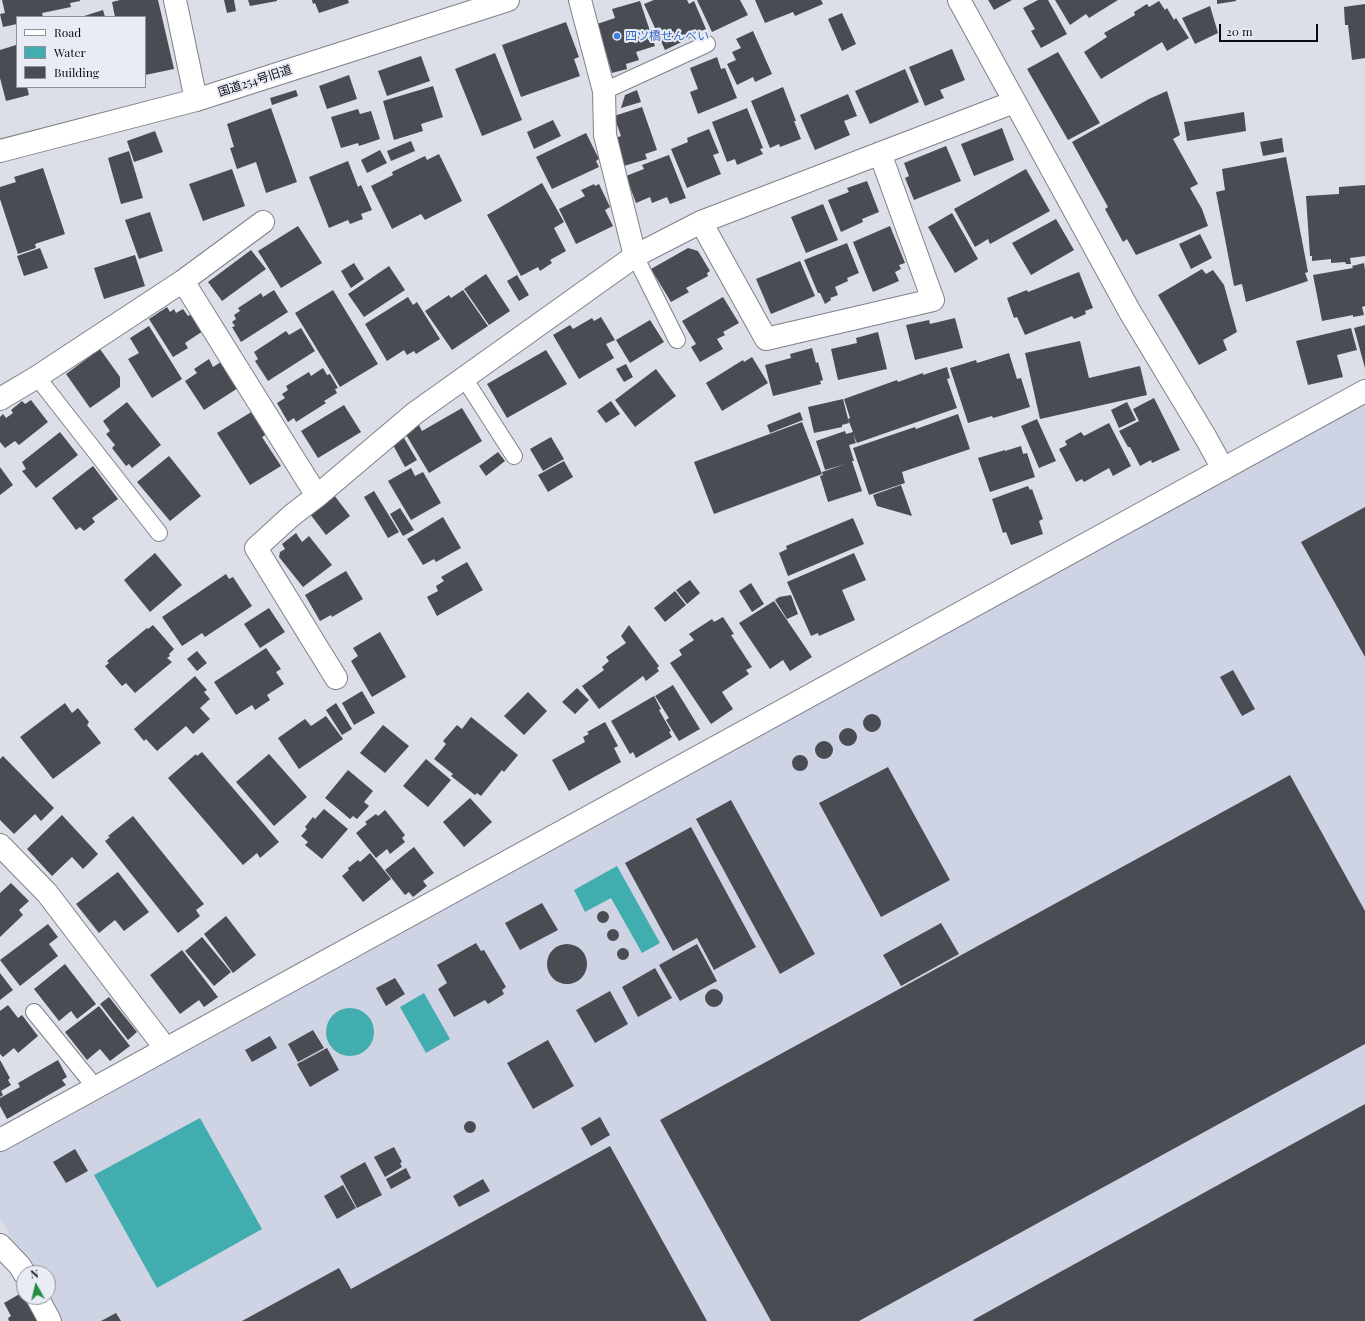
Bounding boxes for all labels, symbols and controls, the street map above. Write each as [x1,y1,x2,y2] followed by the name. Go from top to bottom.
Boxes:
[16,16,146,88] legend
[1221,16,1320,42] scale bar
[1226,23,1253,39] text: 20 m
[54,24,81,40] text: Road
[625,29,709,43] place label: 四ツ橋せんべい
[612,31,622,41] marker: 四ツ橋せんべい
[54,44,86,60] text: Water
[216,62,294,100] street label: 国道254号旧道
[54,64,99,80] text: Building
[16,1265,56,1305] north arrow
[29,1266,39,1282] text: N

